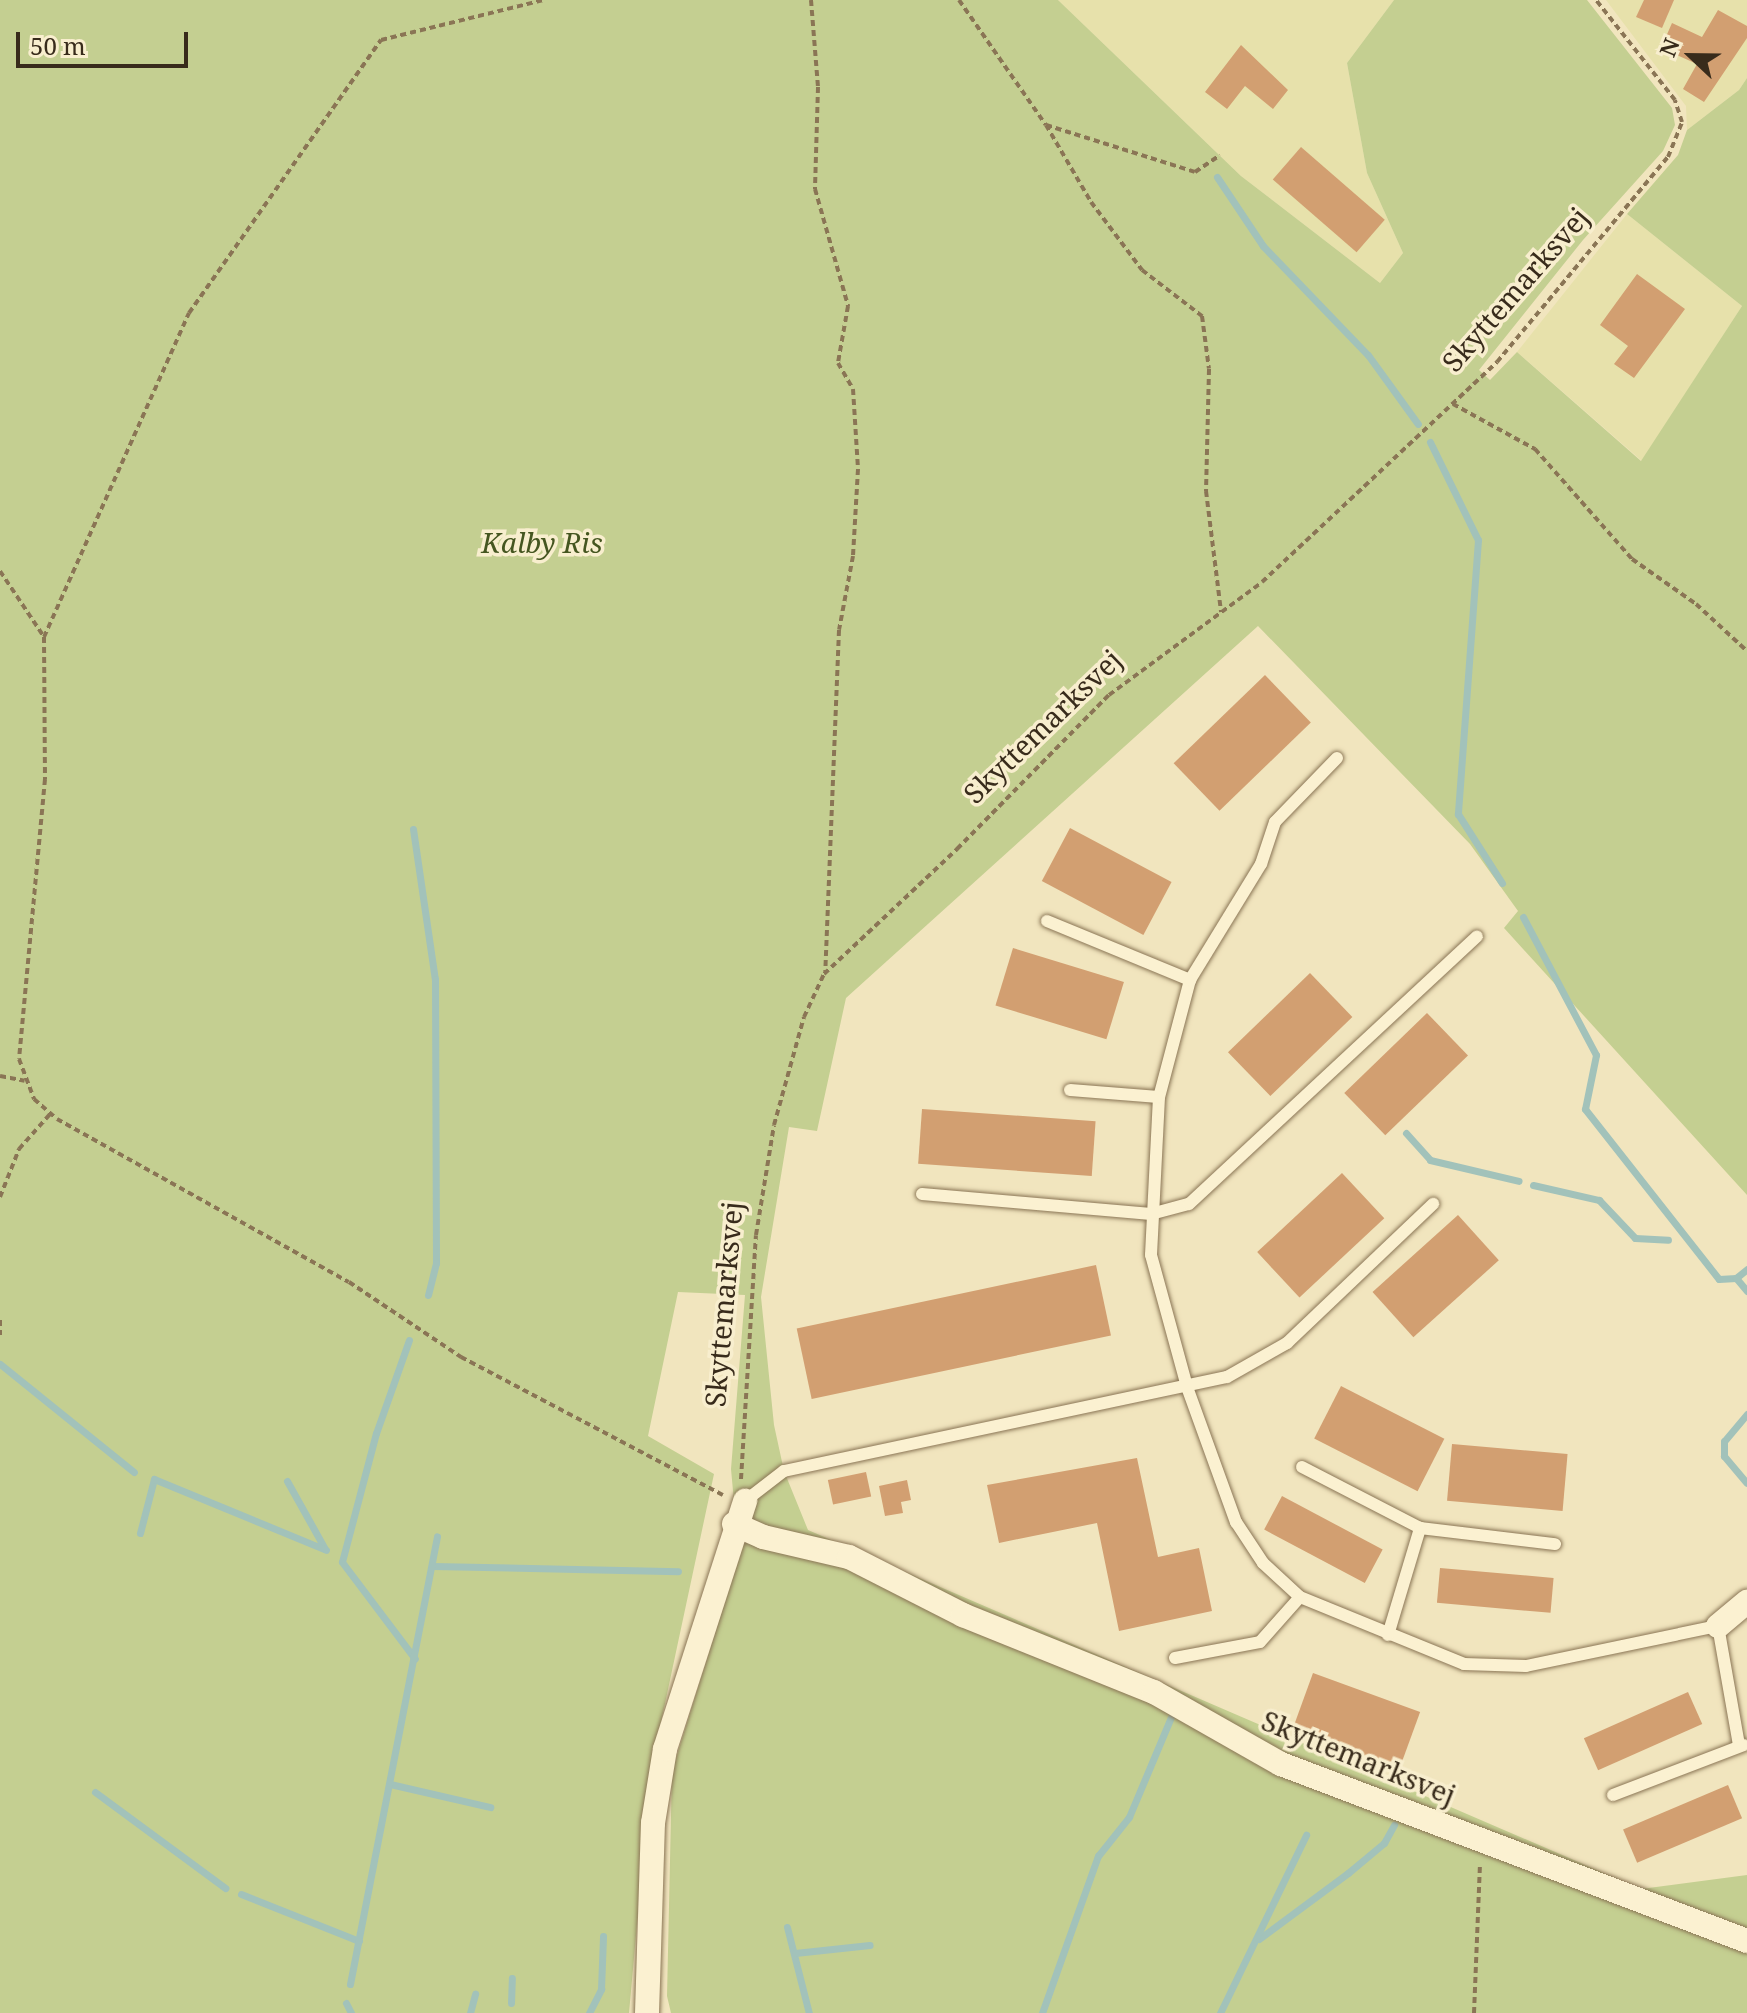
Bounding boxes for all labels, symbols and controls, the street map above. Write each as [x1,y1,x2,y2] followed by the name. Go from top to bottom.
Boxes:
[20,16,192,66] scale bar
[1651,16,1731,96] north arrow
[30,29,86,62] text: 50 m
[1652,33,1686,61] text: N
[1435,200,1595,378] street label: Skyttemarksvej
[481,525,603,559] park label: Kalby Ris
[956,642,1128,810] street label: Skyttemarksvej
[697,1200,749,1408] street label: Skyttemarksvej
[1257,1703,1461,1811] street label: Skyttemarksvej

